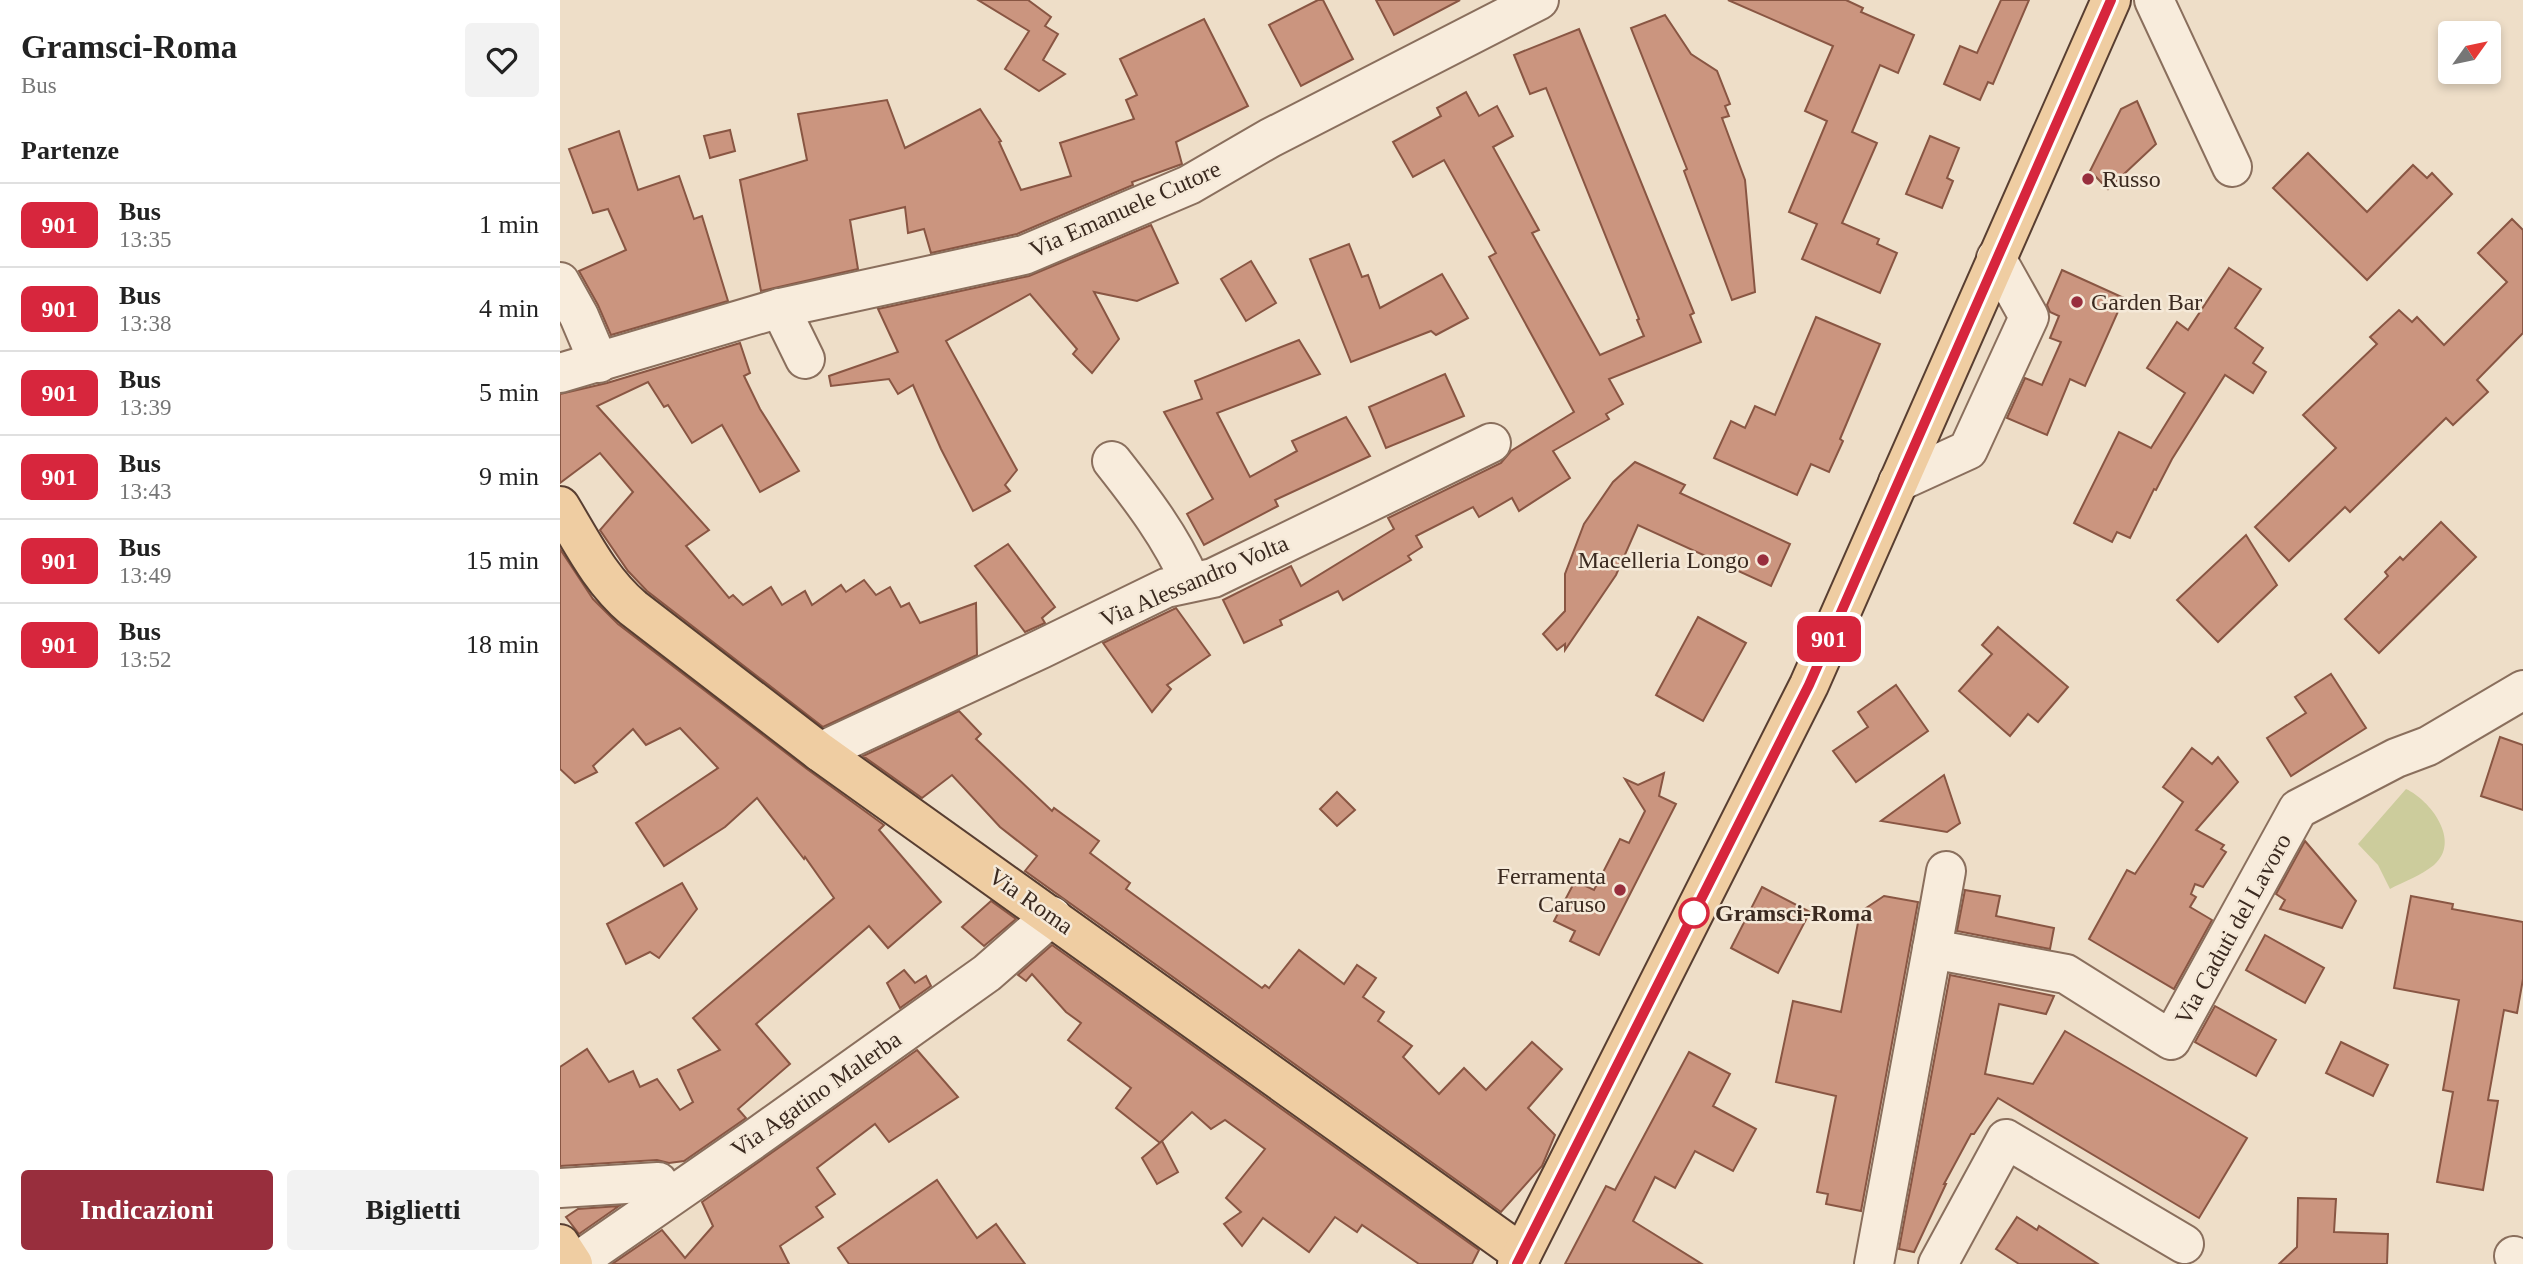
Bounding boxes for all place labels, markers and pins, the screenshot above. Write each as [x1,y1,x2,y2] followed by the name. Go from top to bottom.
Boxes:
[2102,166,2161,192] place label: Russo
[2080,171,2096,187] marker: Russo
[2091,289,2202,315] place label: Garden Bar
[2069,294,2085,310] marker: Garden Bar
[1578,547,1749,573] place label: Macelleria Longo
[1755,552,1771,568] marker: Macelleria Longo
[1497,863,1606,917] place label: Ferramenta Caruso
[1612,882,1628,898] marker: Ferramenta Caruso
[1679,898,1709,928] marker: Gramsci-Roma
[1715,900,1872,926] place label: Gramsci-Roma

